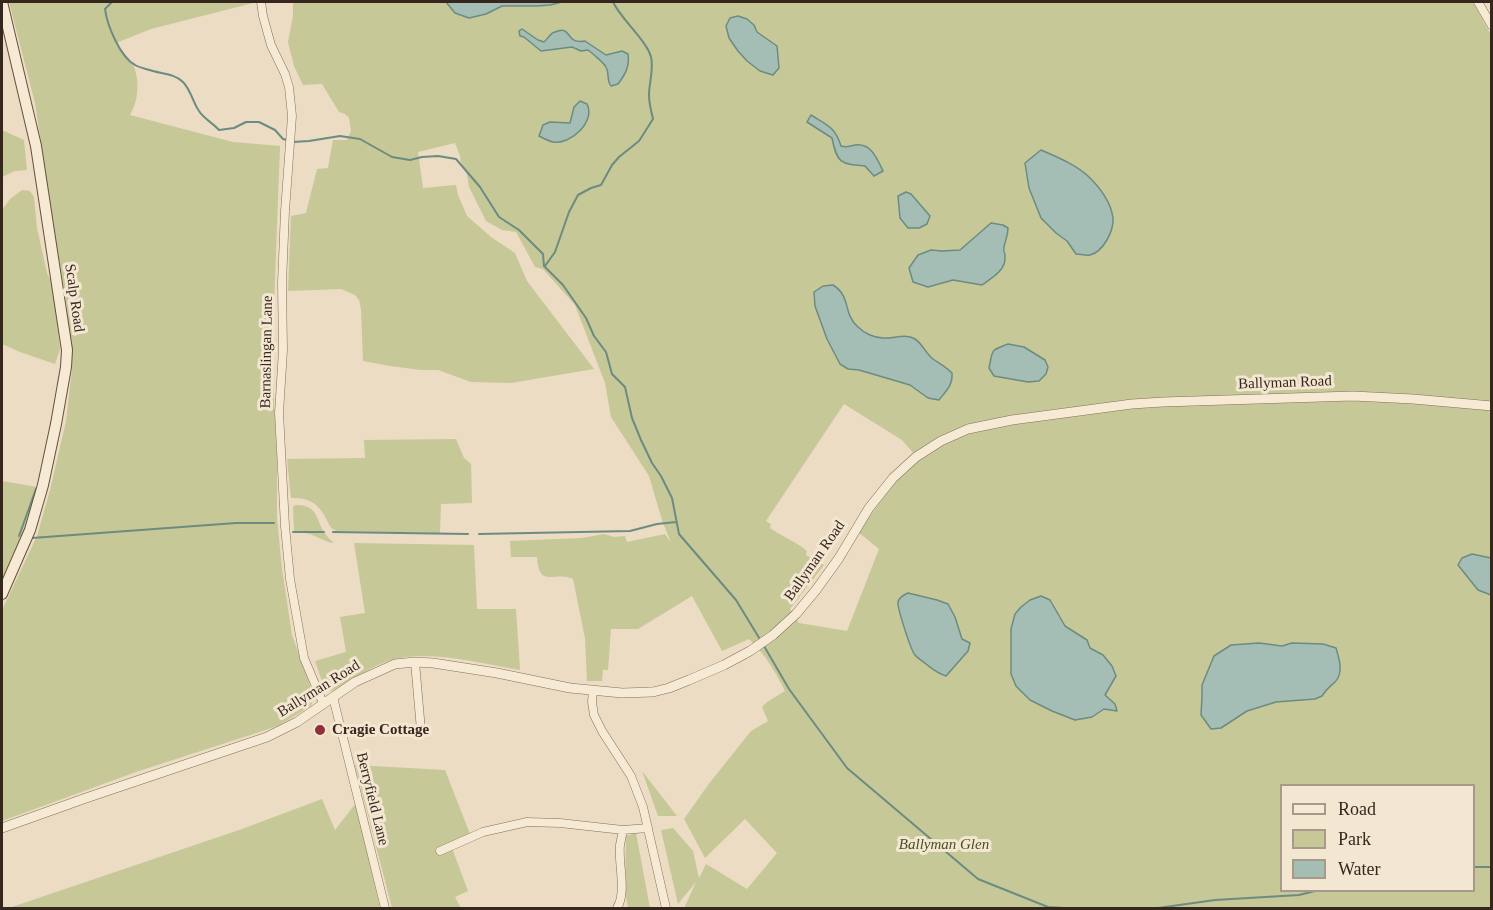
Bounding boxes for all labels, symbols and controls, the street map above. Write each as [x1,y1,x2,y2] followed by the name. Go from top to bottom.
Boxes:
[60,263,88,333] street label: Scalp Road
[257,295,277,409] street label: Barnaslingan Lane
[1238,372,1332,394] street label: Ballyman Road
[781,517,849,605] street label: Ballyman Road
[274,657,364,721] street label: Ballyman Road
[332,721,429,739] place label: Cragie Cottage
[313,723,327,737] marker: Cragie Cottage
[352,751,392,847] street label: Berryfield Lane
[1280,784,1475,892] legend
[1338,799,1376,819] text: Road
[1338,829,1371,849] text: Park
[899,836,989,854] park label: Ballyman Glen
[1338,859,1381,879] text: Water

